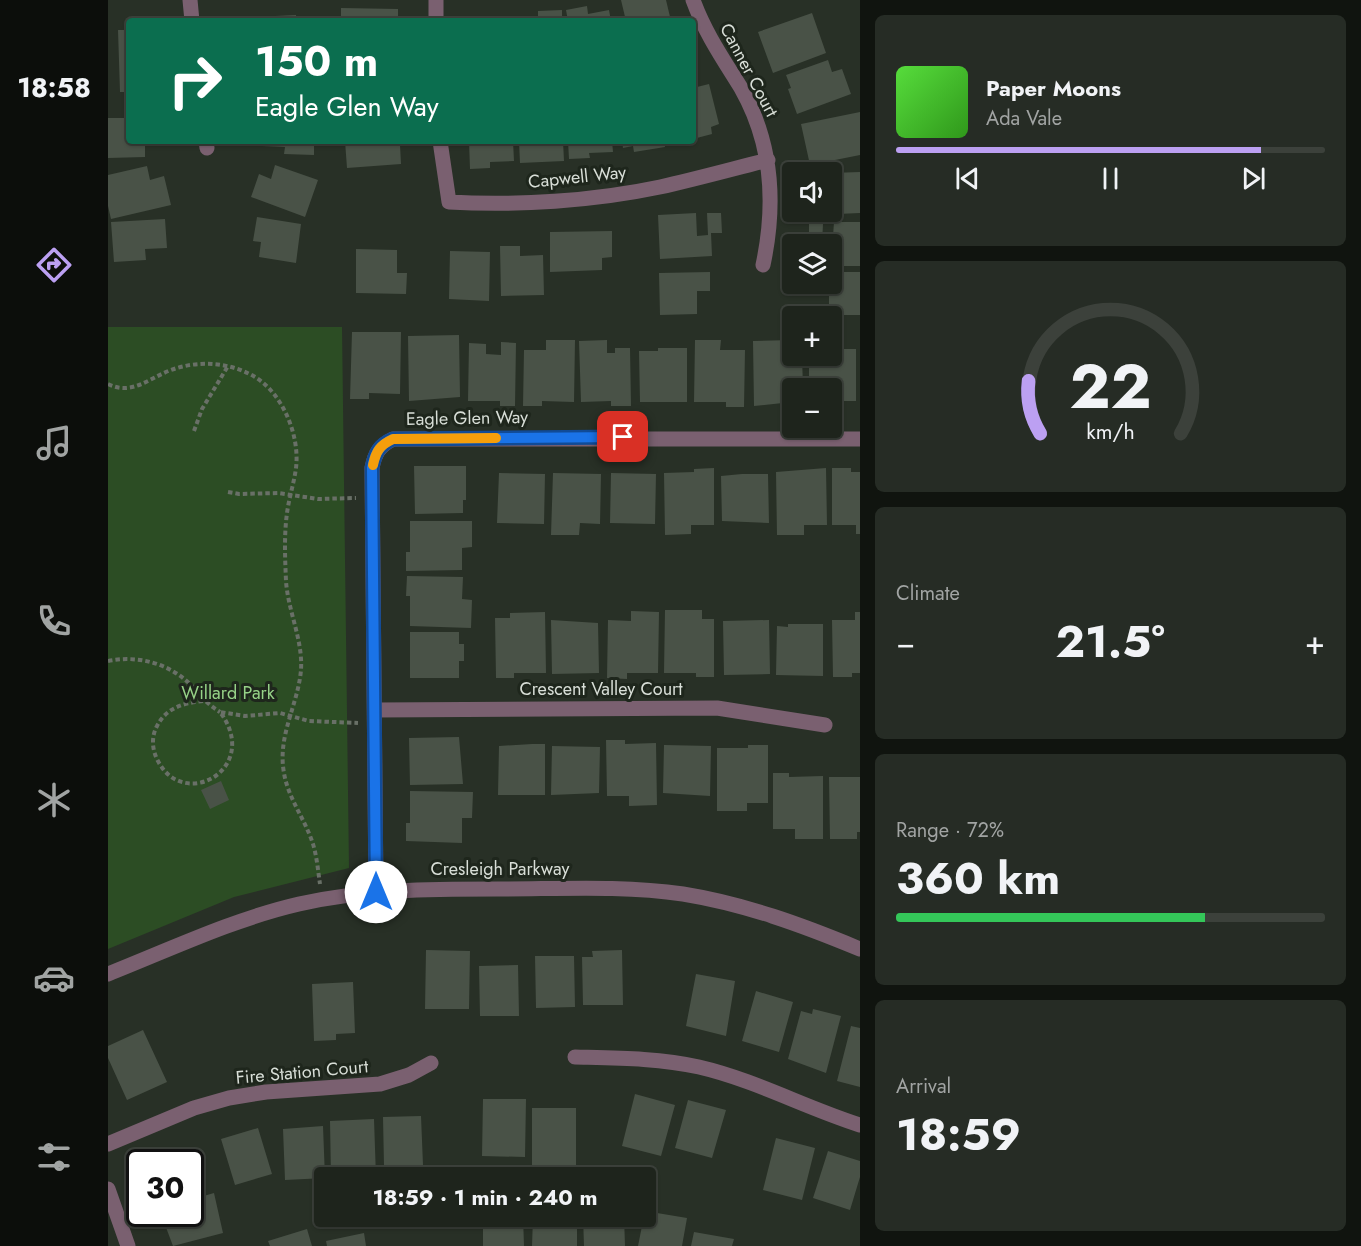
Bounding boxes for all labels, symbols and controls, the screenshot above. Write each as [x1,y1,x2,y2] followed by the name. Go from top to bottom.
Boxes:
[713,18,785,122] street label: Canner Court
[255,31,378,92] text: 150 m
[156,42,234,120] icon: right
[17,68,91,107] text: 18:58
[986,72,1121,104] text: Paper Moons
[255,87,439,126] text: Eagle Glen Way
[986,104,1062,133] text: Ada Vale
[527,159,627,195] street label: Capwell Way
[782,162,842,438] map controls
[782,162,842,222] button: sound
[951,162,984,195] icon: previous
[1094,162,1127,195] icon: pause
[1237,162,1270,195] icon: next
[782,234,842,294] button: layers
[33,244,75,286] icon: directions
[782,306,842,366] button: +
[1070,341,1151,431] text: 22
[782,378,842,438] button: −
[406,404,528,432] street label: Eagle Glen Way
[597,411,648,462] pin
[1086,416,1135,447] text: km/h
[606,420,639,453] icon: arrive
[33,422,75,464] icon: music
[896,579,960,608] text: Climate
[33,600,75,642] icon: phone
[1055,609,1165,674] text: 21.5°
[896,619,915,666] text: −
[1305,619,1325,666] text: +
[519,676,683,702] street label: Crescent Valley Court
[181,680,275,706] park label: Willard Park
[33,779,75,821] icon: climate
[896,816,1004,845] text: Range · 72%
[896,846,1060,911] text: 360 km
[430,856,570,882] street label: Cresleigh Parkway
[344,860,408,924] position arrow
[33,957,75,999] icon: car
[235,1053,370,1091] street label: Fire Station Court
[896,1072,951,1101] text: Arrival
[896,1102,1021,1167] text: 18:59
[33,1136,75,1178] icon: filters
[126,1149,204,1227] speed limit sign: 30
[372,1181,598,1213] text: 18:59 · 1 min · 240 m

